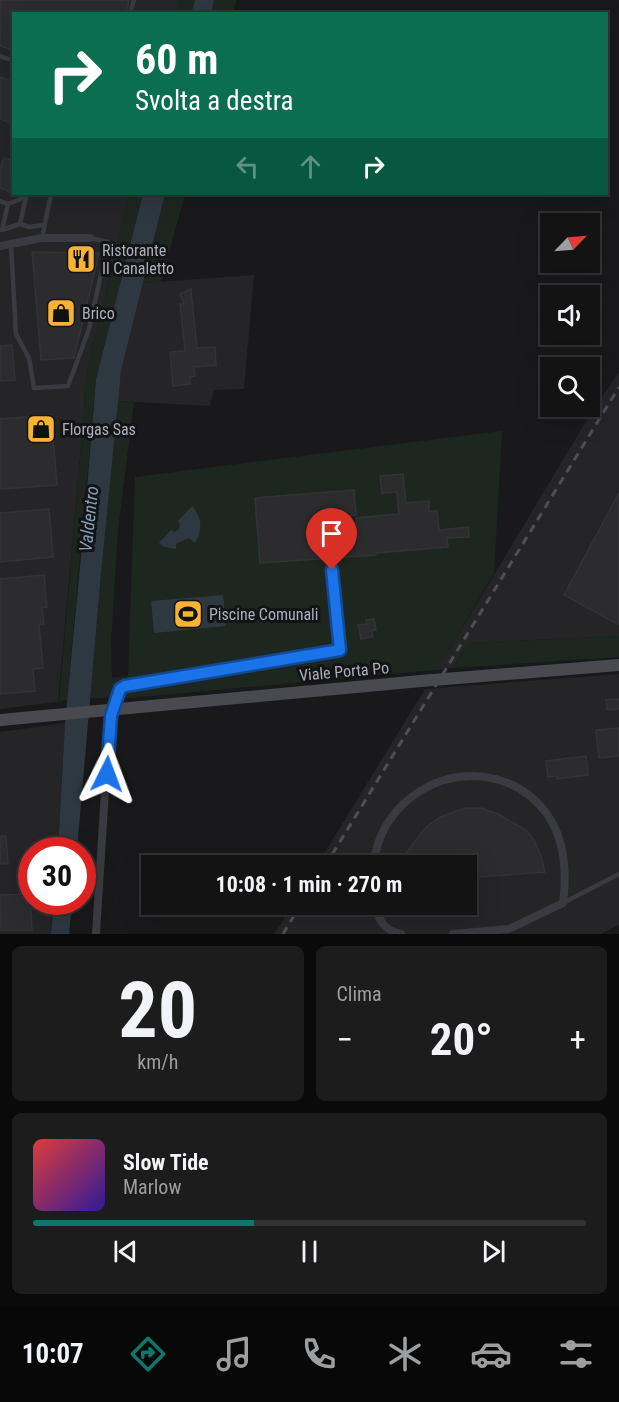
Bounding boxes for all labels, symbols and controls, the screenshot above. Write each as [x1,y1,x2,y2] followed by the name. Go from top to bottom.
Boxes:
[135,35,218,84] text: 60 m
[36,36,114,114] icon: right
[135,85,293,117] text: Svolta a destra
[231,150,264,183] icon: left
[294,150,327,183] icon: ahead
[357,150,390,183] icon: right
[540,213,600,273] north arrow
[540,213,600,417] map controls
[102,241,174,278] place label: Ristorante Il Canaletto
[65,243,97,275] restaurant icon: Ristorante Il Canaletto
[540,285,600,345] button: sound
[45,297,77,329] shop icon: Brico
[82,304,115,323] place label: Brico
[540,357,600,417] button: search
[25,413,57,445] shop icon: Florgas Sas
[62,420,136,439] place label: Florgas Sas
[75,485,102,553] water label: Valdentro
[306,508,357,570] pin
[315,517,348,550] icon: arrive
[172,598,204,630] sports icon: Piscine Comunali
[209,605,318,624] place label: Piscine Comunali
[298,658,390,685] street label: Viale Porta Po
[75,742,139,806] position arrow
[18,837,96,915] speed limit sign: 30
[216,872,402,897] text: 10:08 · 1 min · 270 m
[118,965,197,1056] text: 20
[337,982,382,1006] text: Clima
[430,1013,493,1066] text: 20°
[337,1020,353,1059] text: −
[570,1020,586,1059] text: +
[137,1050,178,1074] text: km/h
[123,1150,209,1175] text: Slow Tide
[123,1175,181,1199] text: Marlow
[109,1235,142,1268] icon: previous
[293,1235,326,1268] icon: pause
[477,1235,510,1268] icon: next
[127,1333,169,1375] icon: directions
[213,1333,255,1375] icon: music
[298,1333,340,1375] icon: phone
[384,1333,426,1375] icon: climate
[470,1333,512,1375] icon: car
[555,1333,597,1375] icon: filters
[22,1338,84,1370] text: 10:07

